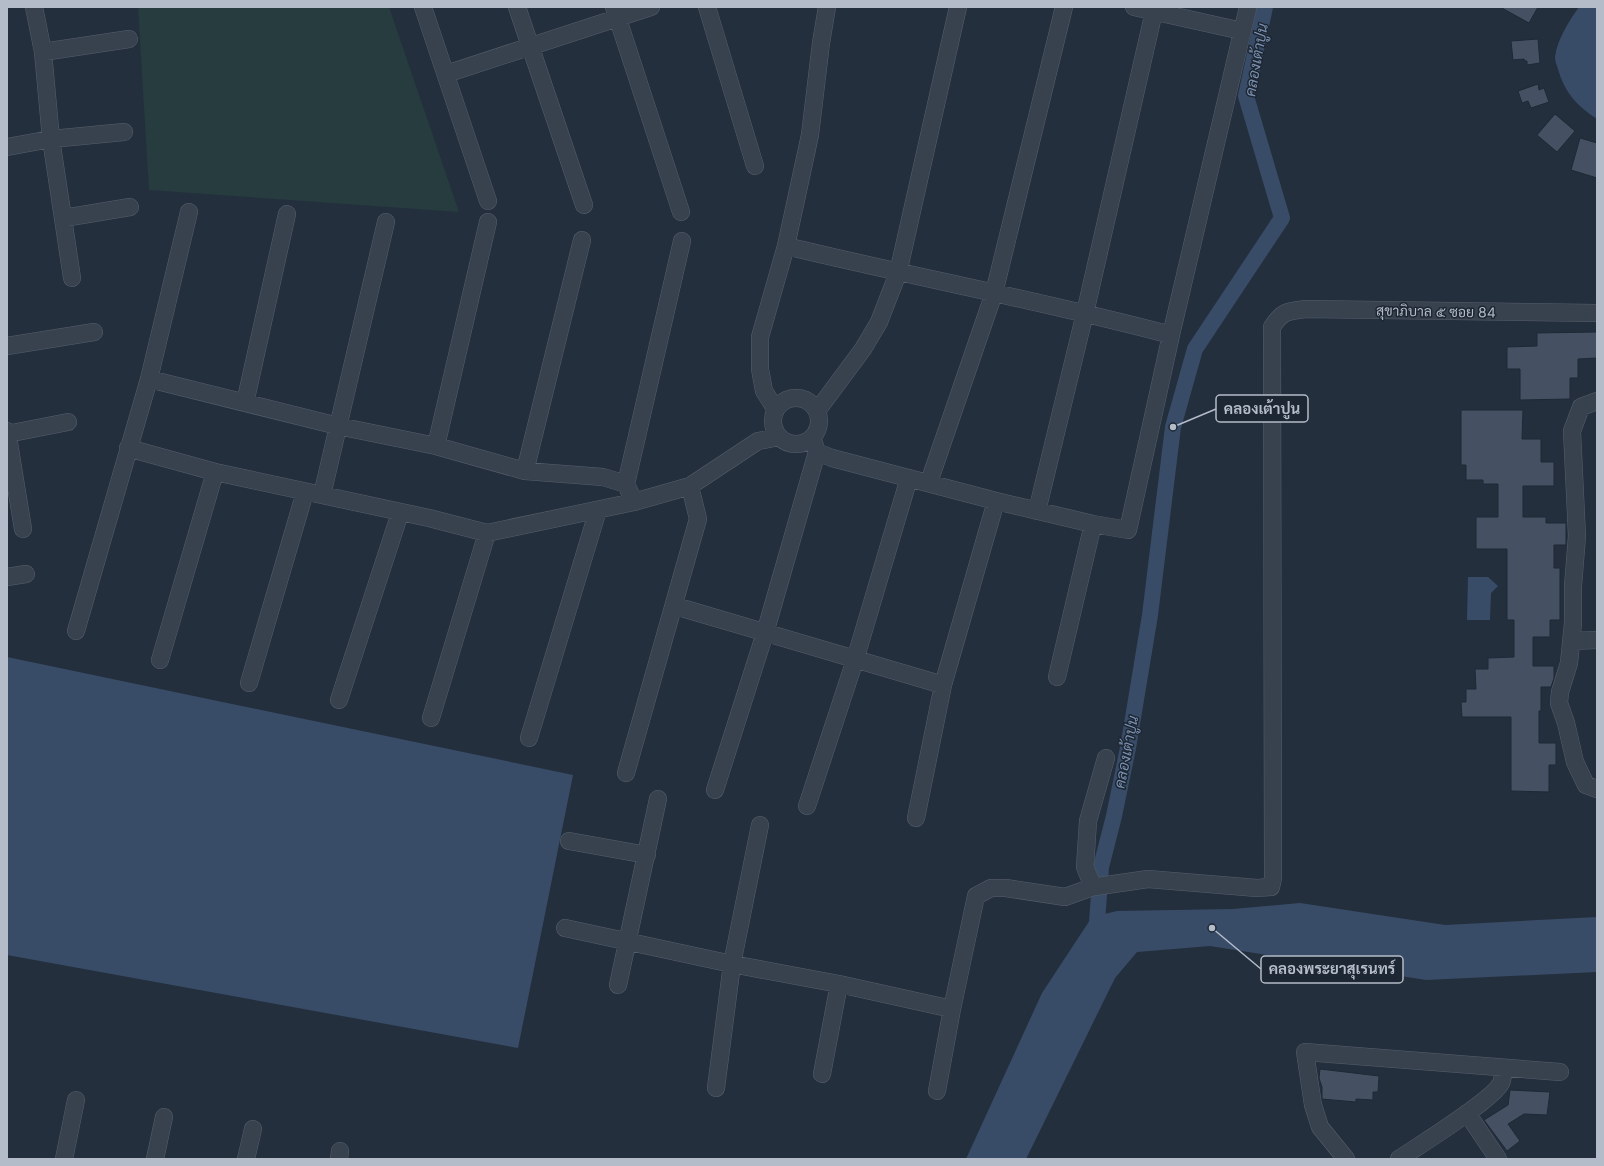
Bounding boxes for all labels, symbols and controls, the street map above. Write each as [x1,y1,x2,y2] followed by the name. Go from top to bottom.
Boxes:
[1240,22,1273,98] water label: คลองเต้าปูน
[1376,301,1496,323] street label: สุขาภิบาล ๕ ซอย 84
[1216,395,1308,422] callout: คลองเต้าปูน
[1224,399,1300,420] text: คลองเต้าปูน
[1110,714,1143,790] water label: คลองเต้าปูน
[1261,956,1403,983] callout: คลองพระยาสุเรนทร์
[1269,959,1397,980] text: คลองพระยาสุเรนทร์

